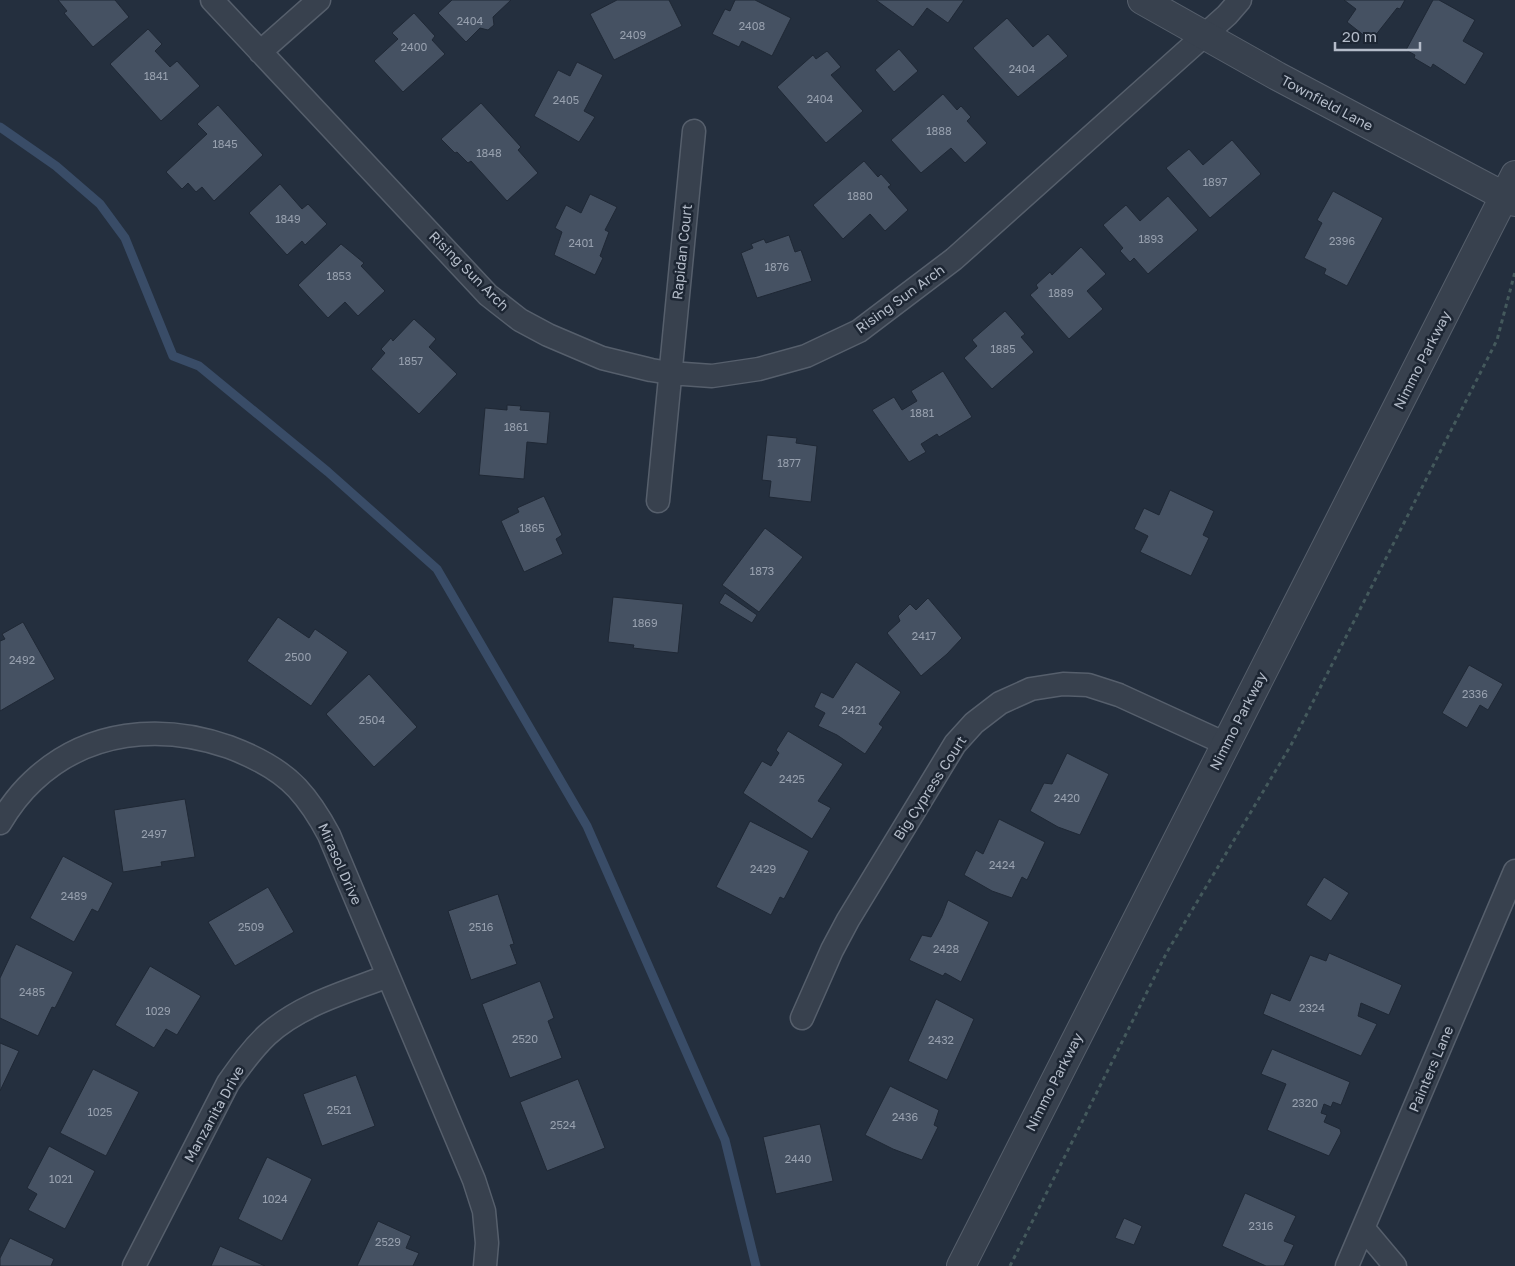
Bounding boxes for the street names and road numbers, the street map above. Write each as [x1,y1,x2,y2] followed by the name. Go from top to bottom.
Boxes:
[1278,71,1376,134] street label: Townfield Lane
[668,203,695,301] street label: Rapidan Court
[426,227,513,314] street label: Rising Sun Arch
[852,261,947,337] street label: Rising Sun Arch
[1389,308,1454,412] street label: Nimmo Parkway
[1205,669,1270,773] street label: Nimmo Parkway
[890,732,970,843] street label: Big Cypress Court
[315,820,366,907] street label: Mirasol Drive
[1405,1023,1456,1114] street label: Painters Lane
[1021,1030,1086,1134] street label: Nimmo Parkway
[180,1063,247,1165] street label: Manzanita Drive

